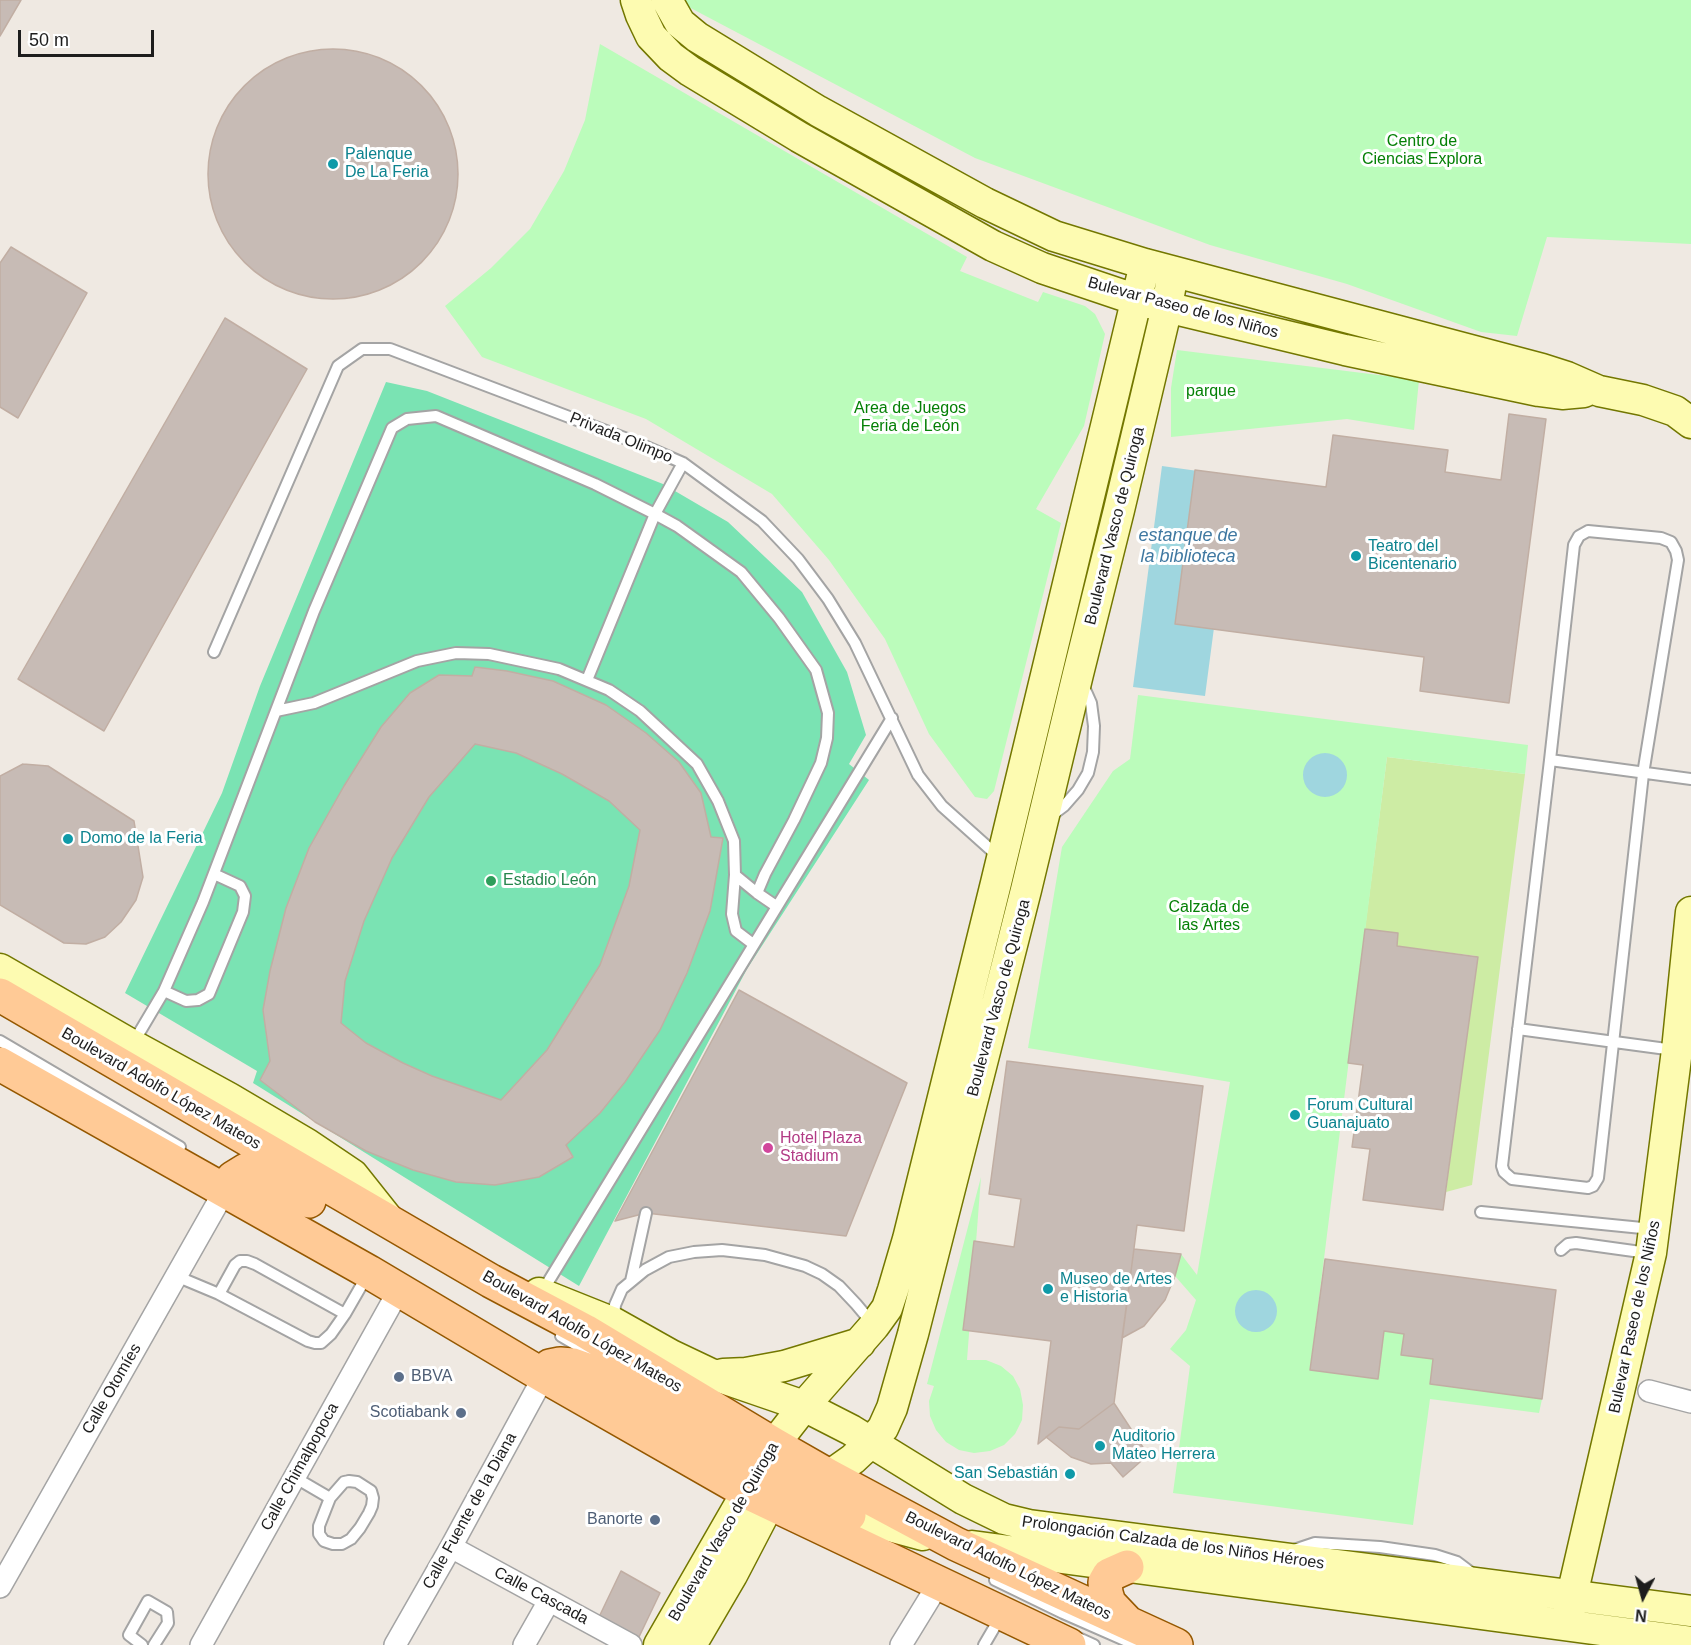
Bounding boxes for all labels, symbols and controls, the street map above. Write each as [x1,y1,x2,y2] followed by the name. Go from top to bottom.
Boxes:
[21,18,158,56] scale bar
[29,30,69,50] text: 50 m
[1362,132,1482,170] park label: Centro de Ciencias Explora
[345,145,429,183] place label: Palenque De La Feria
[326,157,340,171] marker: Palenque De La Feria
[1086,273,1280,343] street label: Bulevar Paseo de los Niños
[1186,382,1236,402] park label: parque
[854,399,966,437] park label: Area de Juegos Feria de León
[567,409,675,467] street label: Privada Olimpo
[1081,425,1149,627] street label: Boulevard Vasco de Quiroga
[1138,525,1238,568] water label: estanque de la biblioteca
[1368,537,1457,575] place label: Teatro del Bicentenario
[1349,549,1363,563] marker: Teatro del Bicentenario
[80,829,203,849] place label: Domo de la Feria
[61,832,75,846] marker: Domo de la Feria
[503,871,596,891] place label: Estadio León
[484,874,498,888] marker: Estadio León
[963,897,1035,1099] street label: Boulevard Vasco de Quiroga
[1169,898,1249,936] park label: Calzada de las Artes
[58,1024,264,1154] street label: Boulevard Adolfo López Mateos
[1307,1096,1413,1134] place label: Forum Cultural Guanajuato
[1288,1108,1302,1122] marker: Forum Cultural Guanajuato
[780,1129,862,1167] place label: Hotel Plaza Stadium
[761,1141,775,1155] marker: Hotel Plaza Stadium
[1605,1219,1665,1415] street label: Bulevar Paseo de los Niños
[479,1267,685,1397] street label: Boulevard Adolfo López Mateos
[1060,1270,1172,1308] place label: Museo de Artes e Historia
[1041,1282,1055,1296] marker: Museo de Artes e Historia
[78,1340,146,1438] street label: Calle Otomíes
[411,1367,452,1387] place label: BBVA
[392,1370,406,1384] marker: BBVA
[257,1400,343,1534] street label: Calle Chimalpopoca
[370,1403,449,1423] place label: Scotiabank
[454,1406,468,1420] marker: Scotiabank
[1112,1427,1215,1465] place label: Auditorio Mateo Herrera
[419,1429,521,1593] street label: Calle Fuente de la Diana
[665,1439,783,1625] street label: Boulevard Vasco de Quiroga
[1093,1439,1107,1453] marker: Auditorio Mateo Herrera
[954,1464,1058,1484] place label: San Sebastián
[1063,1467,1077,1481] marker: San Sebastián
[902,1508,1114,1624] street label: Boulevard Adolfo López Mateos
[587,1510,643,1530] place label: Banorte
[1021,1512,1325,1574] street label: Prolongación Calzada de los Niños Héroes
[648,1513,662,1527] marker: Banorte
[491,1563,591,1629] street label: Calle Cascada
[1613,1567,1673,1627] north arrow
[1634,1606,1648,1624] text: N

